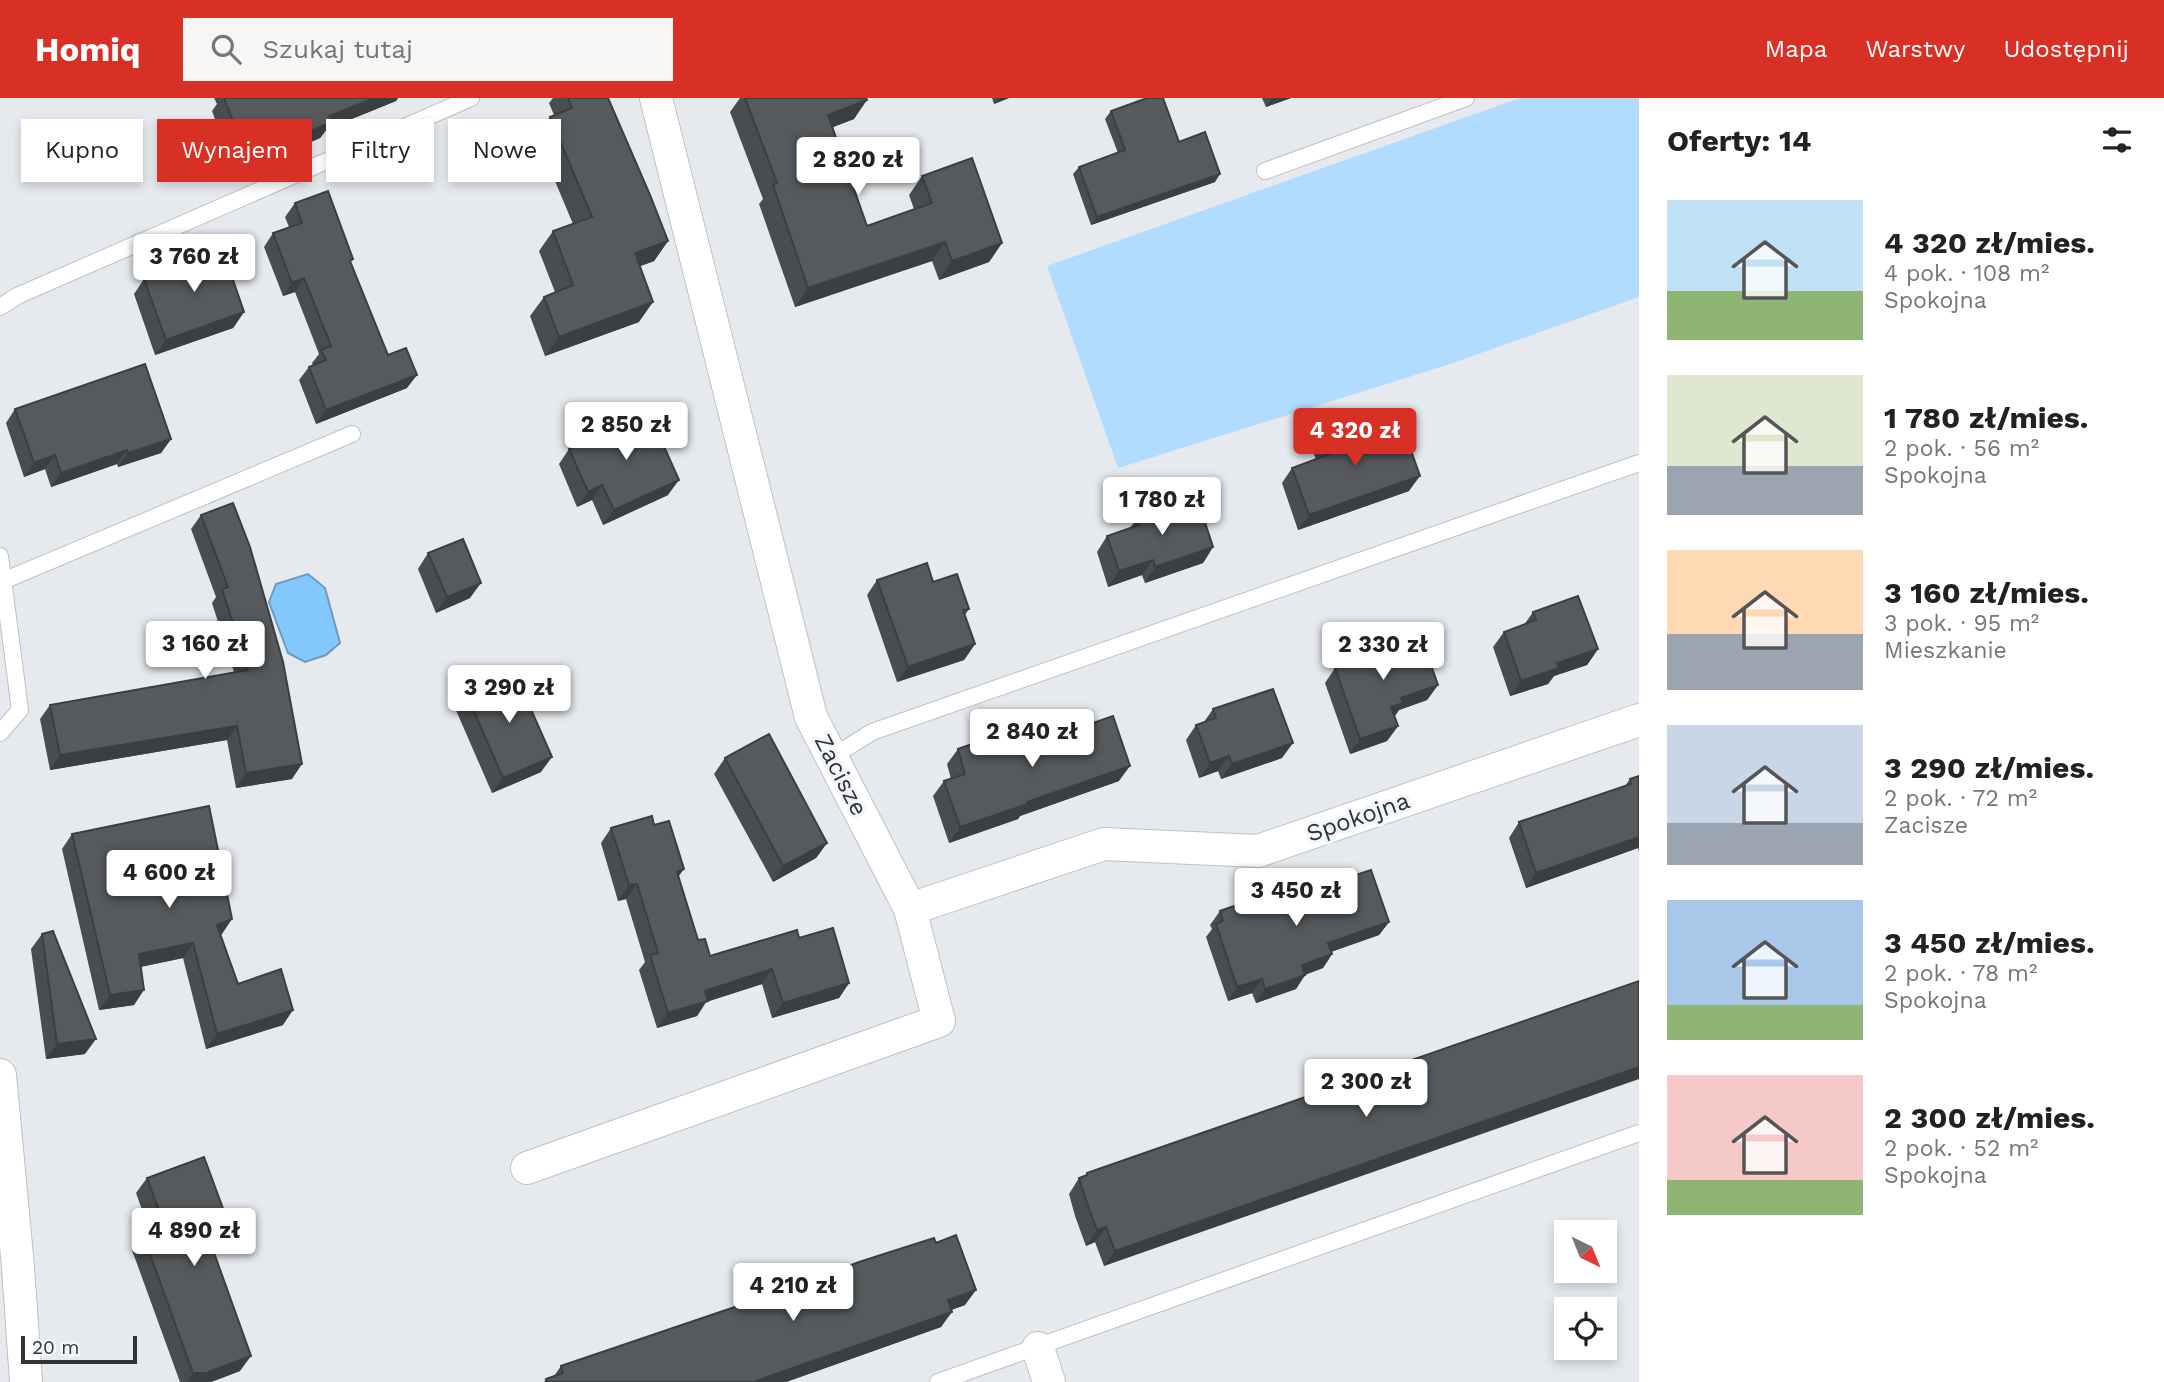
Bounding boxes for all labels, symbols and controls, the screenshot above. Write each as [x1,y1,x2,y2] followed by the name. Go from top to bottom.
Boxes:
[183,18,673,81] search box
[35,30,141,69] text: Homiq
[207,30,245,68] icon: search
[263,34,413,64] text: Szukaj tutaj
[1765,35,1827,63] text: Mapa
[1865,35,1966,63] text: Warstwy
[2004,35,2129,63] text: Udostępnij
[21,119,143,182] chip: Kupno
[157,119,312,182] chip: Wynajem
[326,119,434,182] chip: Filtry
[448,119,561,182] chip: Nowe
[2098,121,2136,159] icon: filters
[1667,123,1811,158] text: Oferty: 14
[786,138,930,197] pin: 2 820 zł
[813,146,903,173] text: 2 820 zł
[1884,225,2095,260] text: 4 320 zł/mies.
[1723,228,1807,312] icon: home
[122,234,266,294] pin: 3 760 zł
[149,243,239,270] text: 3 760 zł
[1884,260,2049,287] text: 4 pok. · 108 m²
[1884,287,1987,314] text: Spokojna
[1884,400,2089,435] text: 1 780 zł/mies.
[554,402,698,462] pin: 2 850 zł
[1723,403,1807,487] icon: home
[1283,408,1427,468] pin: 4 320 zł
[581,411,671,438] text: 2 850 zł
[1309,417,1401,444] text: 4 320 zł
[1884,435,2039,462] text: 2 pok. · 56 m²
[1884,462,1987,489] text: Spokojna
[1090,478,1234,537] pin: 1 780 zł
[1119,486,1205,513] text: 1 780 zł
[1884,575,2089,610] text: 3 160 zł/mies.
[1723,578,1807,662] icon: home
[1884,610,2039,637] text: 3 pok. · 95 m²
[133,622,277,681] pin: 3 160 zł
[1311,622,1455,682] pin: 2 330 zł
[162,630,248,657] text: 3 160 zł
[1338,631,1428,658] text: 2 330 zł
[1884,637,2007,664] text: Mieszkanie
[437,666,581,725] pin: 3 290 zł
[464,674,554,701] text: 3 290 zł
[960,710,1104,769] pin: 2 840 zł
[986,718,1078,745] text: 2 840 zł
[809,730,873,820] street label: Zacisze
[1884,750,2094,785] text: 3 290 zł/mies.
[1723,753,1807,837] icon: home
[1884,785,2037,812] text: 2 pok. · 72 m²
[1303,786,1413,848] street label: Spokojna
[1884,812,1968,839] text: Zacisze
[97,850,241,910] pin: 4 600 zł
[123,859,215,886] text: 4 600 zł
[1224,868,1368,928] pin: 3 450 zł
[1251,877,1341,904] text: 3 450 zł
[1884,925,2095,960] text: 3 450 zł/mies.
[1723,928,1807,1012] icon: home
[1884,960,2037,987] text: 2 pok. · 78 m²
[1884,987,1987,1014] text: Spokojna
[1294,1060,1438,1119] pin: 2 300 zł
[1320,1068,1412,1095] text: 2 300 zł
[1884,1100,2095,1135] text: 2 300 zł/mies.
[1723,1103,1807,1187] icon: home
[1884,1135,2038,1162] text: 2 pok. · 52 m²
[1884,1162,1987,1189] text: Spokojna
[122,1208,266,1268] pin: 4 890 zł
[148,1217,240,1244] text: 4 890 zł
[1554,1220,1617,1283] north arrow
[1554,1220,1617,1360] map controls
[721,1264,865,1323] pin: 4 210 zł
[749,1272,837,1299] text: 4 210 zł
[1554,1297,1617,1360] button: locate
[21,1333,136,1365] scale bar
[32,1336,79,1359] text: 20 m

